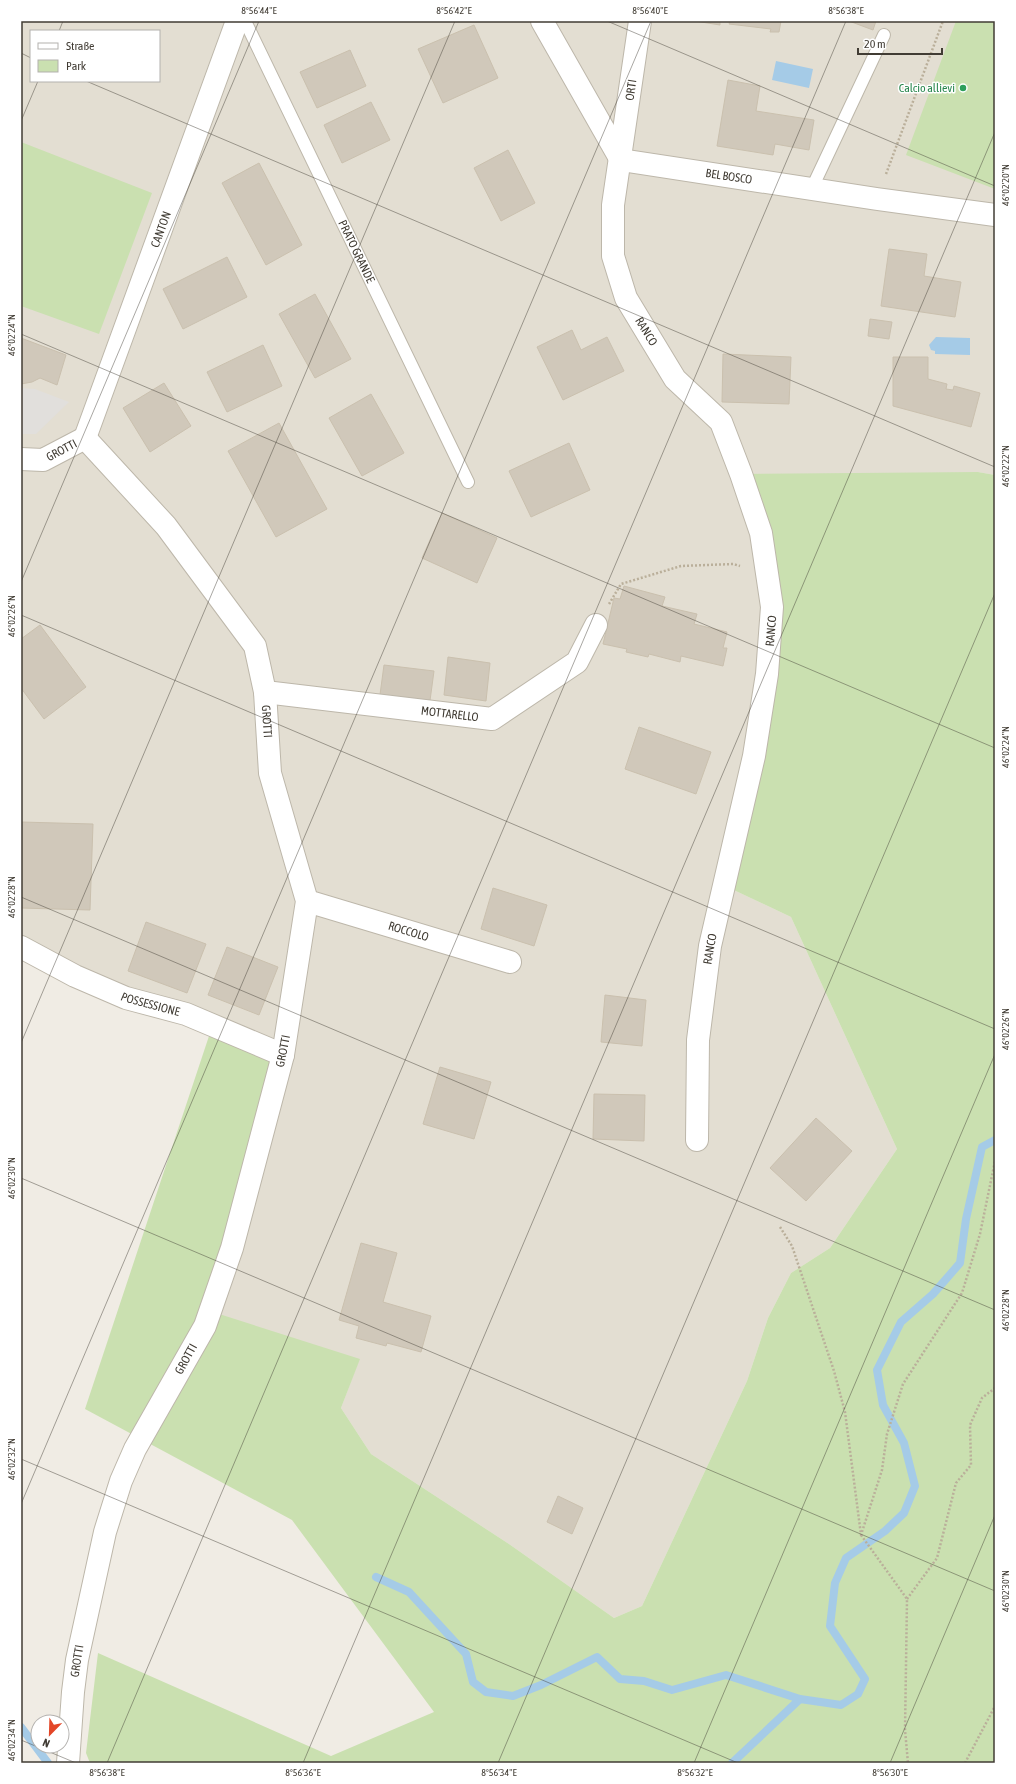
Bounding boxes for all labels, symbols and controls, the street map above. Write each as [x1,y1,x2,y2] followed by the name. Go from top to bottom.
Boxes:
[241,5,277,16] text: 8°56'44"E
[436,5,472,16] text: 8°56'42"E
[632,5,668,16] text: 8°56'40"E
[828,5,864,16] text: 8°56'38"E
[30,30,160,82] legend
[858,30,942,56] scale bar
[864,37,886,51] text: 20 m
[66,39,94,53] text: Straße
[66,59,87,73] text: Park
[623,78,639,102] street label: ORTI
[899,81,955,95] place label: Calcio allievi
[958,83,968,93] marker: Calcio allievi
[1000,164,1011,206] text: 46°02'20"N
[705,166,753,187] street label: BEL BOSCO
[148,209,174,249] street label: CANTON
[335,218,378,285] street label: PRATO GRANDE
[6,314,17,356] text: 46°02'24"N
[632,314,660,348] street label: RANCO
[44,436,79,464] street label: GROTTI
[1000,445,1011,487] text: 46°02'22"N
[6,595,17,637] text: 46°02'26"N
[763,615,779,647] street label: RANCO
[420,704,479,724] street label: MOTTARELLO
[259,705,275,738] street label: GROTTI
[1000,726,1011,768] text: 46°02'24"N
[6,876,17,918] text: 46°02'28"N
[387,919,430,944] street label: ROCCOLO
[700,932,720,966] street label: RANCO
[119,990,181,1019] street label: POSSESSIONE
[1000,1008,1011,1050] text: 46°02'26"N
[273,1034,293,1068] street label: GROTTI
[6,1157,17,1199] text: 46°02'30"N
[1000,1289,1011,1331] text: 46°02'28"N
[172,1341,200,1377] street label: GROTTI
[6,1438,17,1480] text: 46°02'32"N
[1000,1570,1011,1612] text: 46°02'30"N
[68,1644,86,1678] street label: GROTTI
[30,1714,70,1754] north arrow
[6,1719,17,1761] text: 46°02'34"N
[41,1736,51,1750] text: N
[89,1767,125,1778] text: 8°56'38"E
[285,1767,321,1778] text: 8°56'36"E
[481,1767,517,1778] text: 8°56'34"E
[677,1767,713,1778] text: 8°56'32"E
[872,1767,908,1778] text: 8°56'30"E

